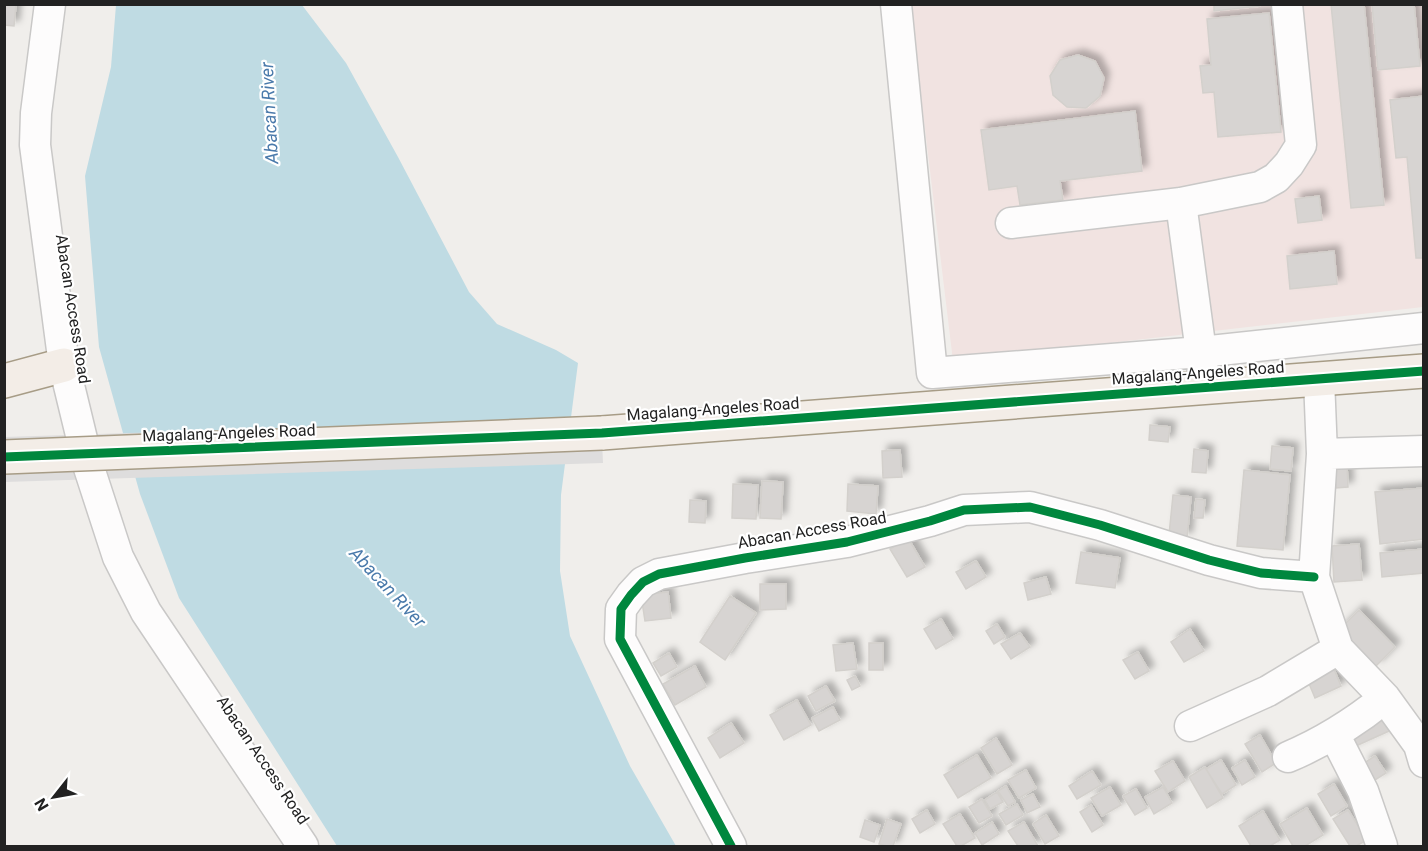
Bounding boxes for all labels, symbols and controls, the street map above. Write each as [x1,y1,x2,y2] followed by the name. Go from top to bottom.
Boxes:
[256,60,282,165] water label: Abacan River
[52,233,94,385] street label: Abacan Access Road
[1111,357,1285,389] street label: Magalang-Angeles Road
[626,393,800,425] street label: Magalang-Angeles Road
[142,420,316,446] street label: Magalang-Angeles Road
[736,508,888,552] street label: Abacan Access Road
[345,542,431,632] water label: Abacan River
[213,692,313,828] street label: Abacan Access Road
[24,767,84,827] north arrow
[31,795,53,814] text: N

